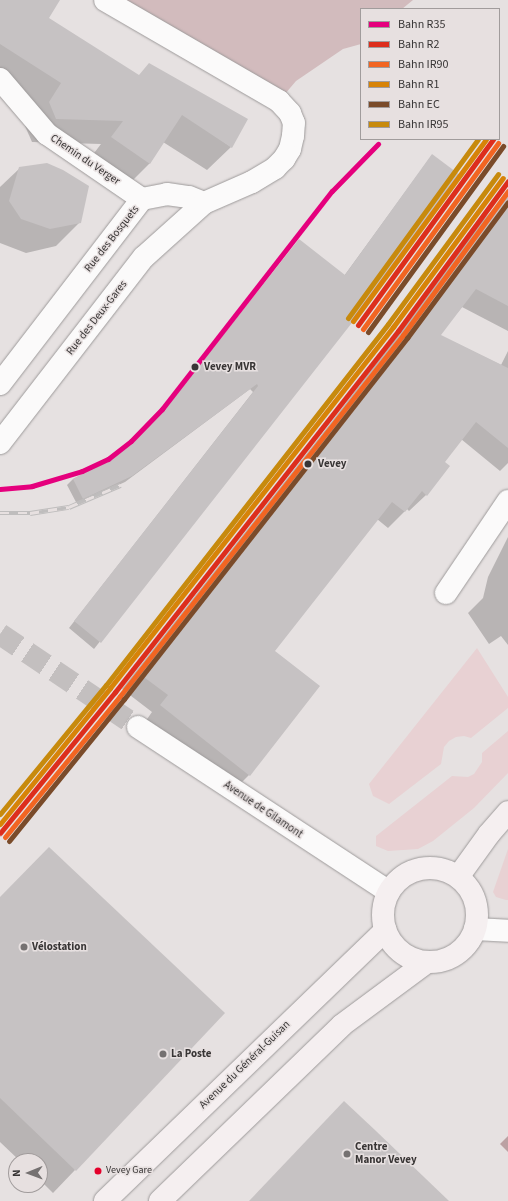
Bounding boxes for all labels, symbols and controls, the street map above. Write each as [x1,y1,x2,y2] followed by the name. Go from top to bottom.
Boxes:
[360,8,500,140] legend
[398,16,445,33] text: Bahn R35
[398,36,439,53] text: Bahn R2
[398,56,449,73] text: Bahn IR90
[398,76,439,93] text: Bahn R1
[398,96,440,113] text: Bahn EC
[398,116,449,133] text: Bahn IR95
[48,132,122,188] street label: Chemin du Verger
[82,203,142,275] street label: Rue des Bosquets
[64,278,130,358] street label: Rue des Deux-Gares
[188,360,202,374] marker: Vevey MVR
[204,360,256,374] place label: Vevey MVR
[301,457,315,471] marker: Vevey
[318,457,347,471] place label: Vevey
[221,779,305,841] street label: Avenue de Gilamont
[32,940,87,954] place label: Vélostation
[19,942,29,952] marker: Vélostation
[197,1018,293,1112] street label: Avenue du Général-Guisan
[171,1047,211,1061] place label: La Poste
[158,1049,168,1059] marker: La Poste
[355,1141,417,1167] place label: Centre Manor Vevey
[342,1149,352,1159] marker: Centre Manor Vevey
[8,1153,48,1193] north arrow
[106,1165,152,1177] place label: Vevey Gare
[93,1166,103,1176] marker: Vevey Gare
[9,1169,24,1177] text: N

